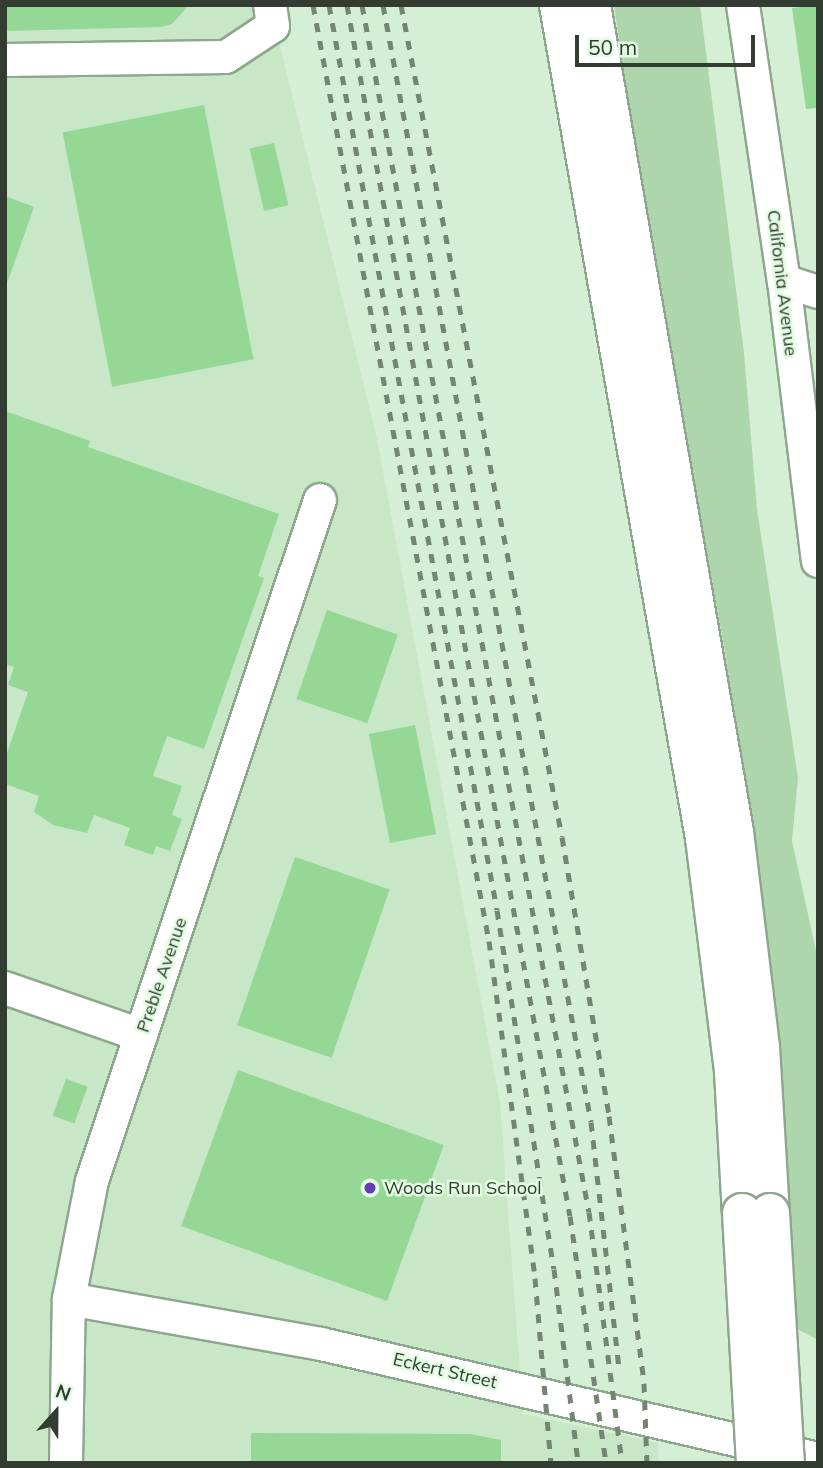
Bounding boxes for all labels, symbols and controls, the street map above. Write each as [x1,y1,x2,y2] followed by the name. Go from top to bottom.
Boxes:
[578,21,758,65] scale bar
[588,34,637,60] text: 50 m
[762,209,802,357] street label: California Avenue
[132,915,192,1035] street label: Preble Avenue
[384,1177,542,1199] place label: Woods Run School
[362,1180,378,1196] marker: Woods Run School
[391,1349,499,1393] street label: Eckert Street
[21,1377,91,1447] north arrow
[53,1379,75,1406] text: N

